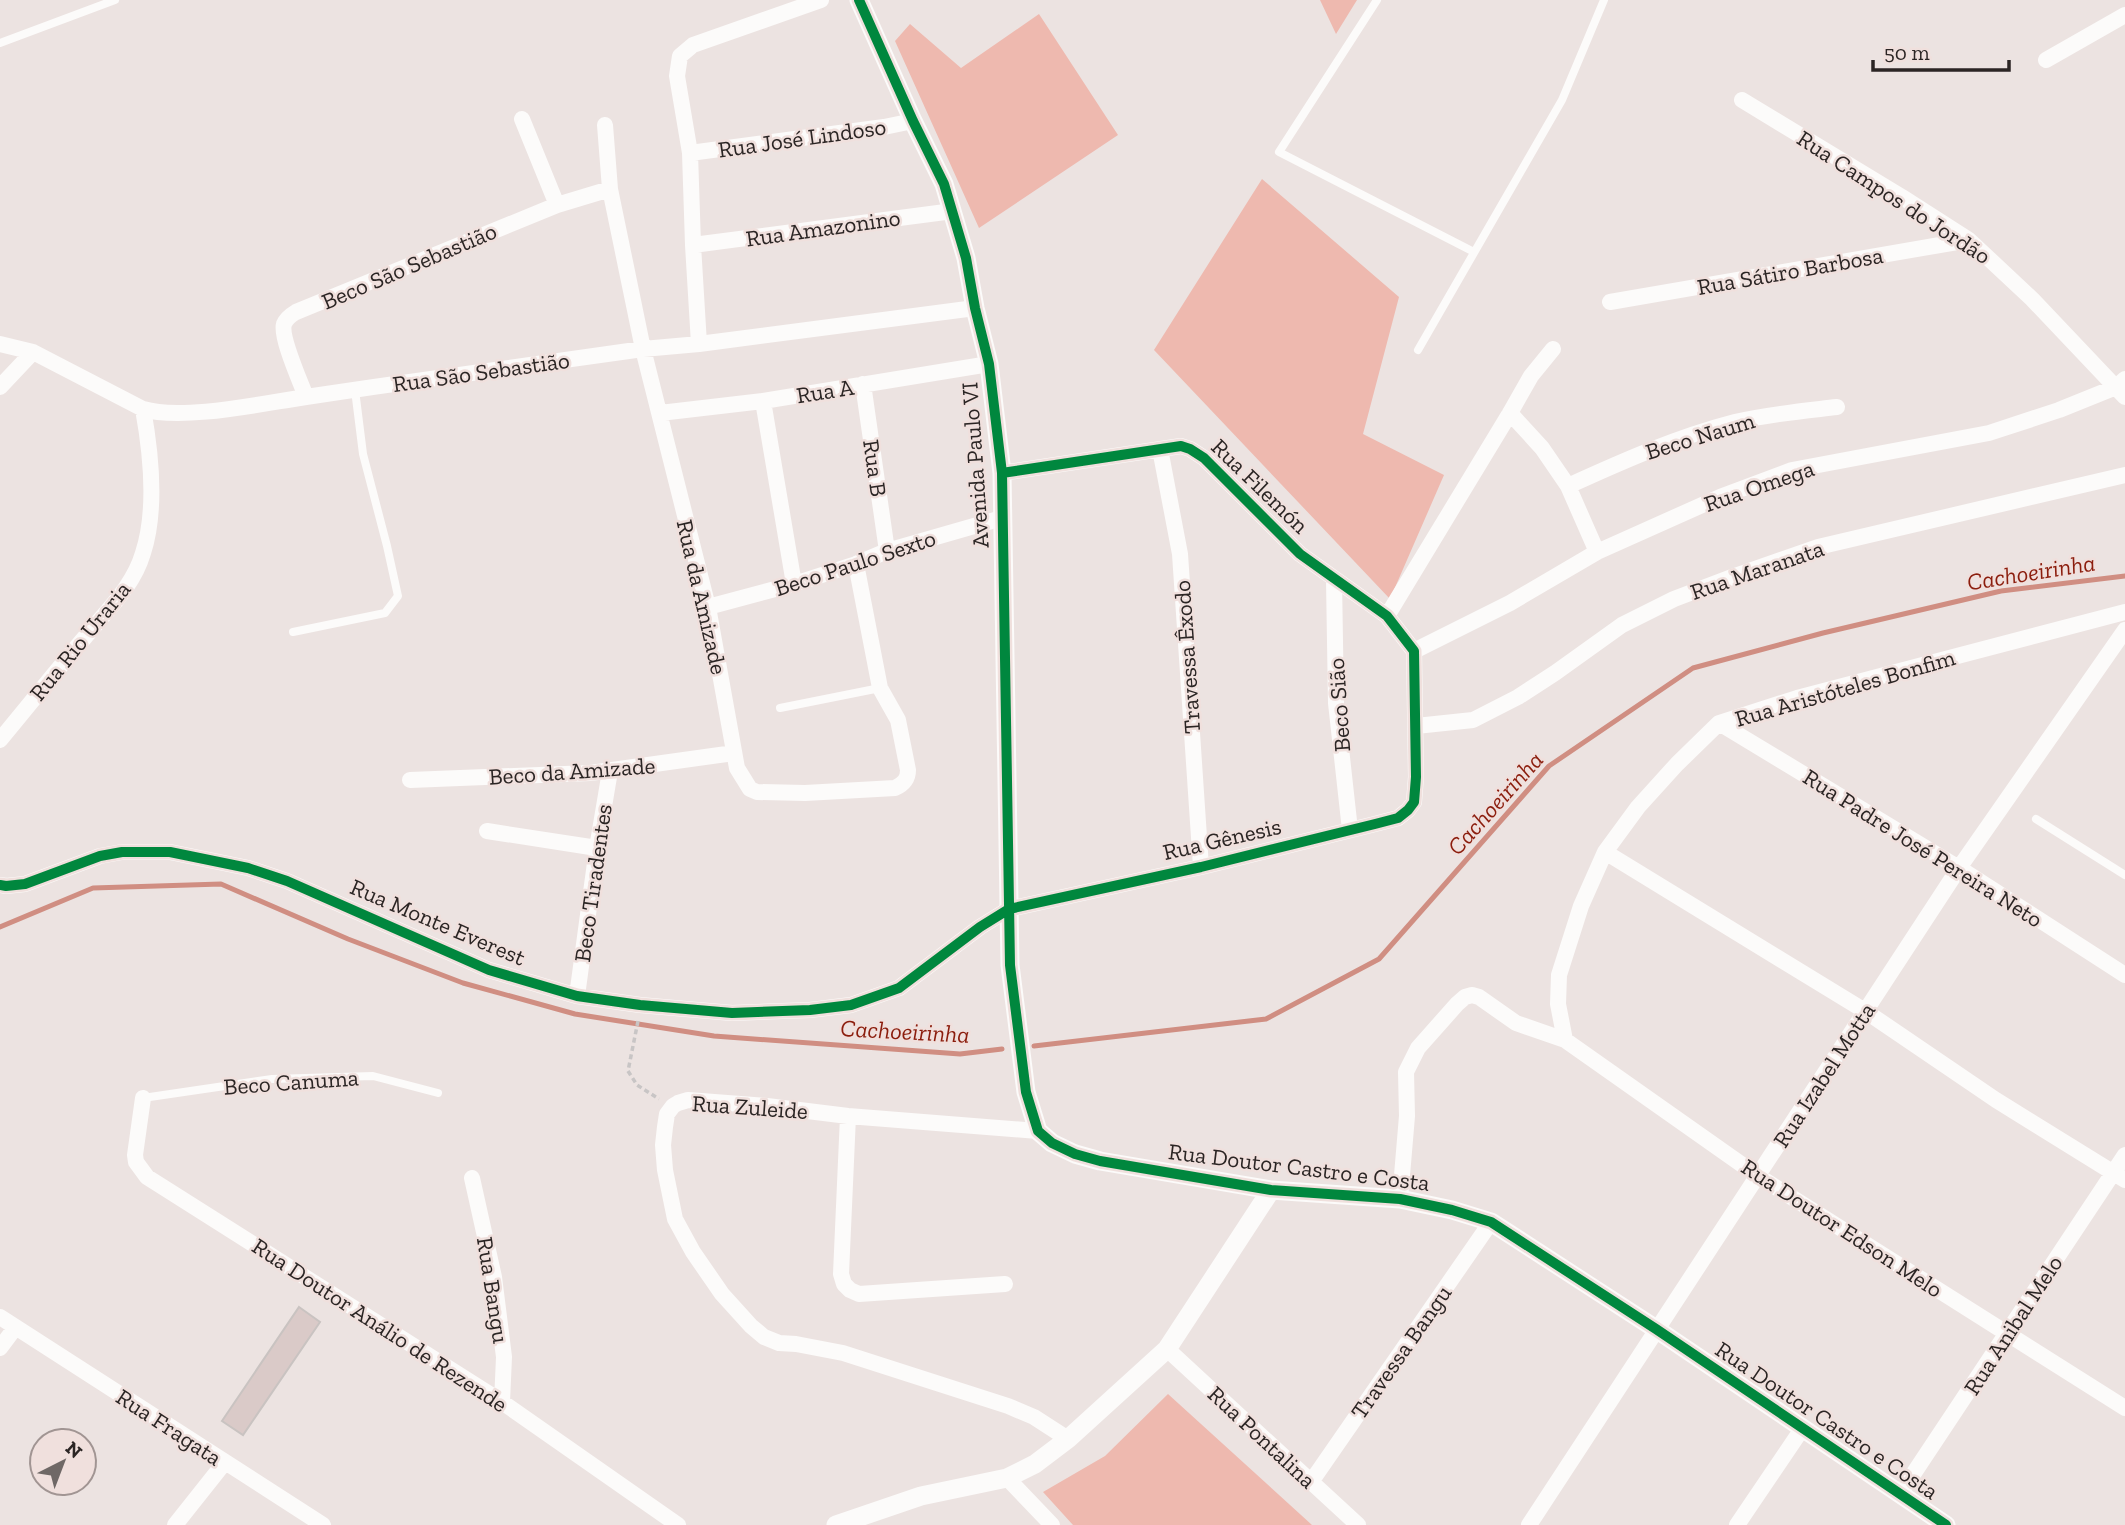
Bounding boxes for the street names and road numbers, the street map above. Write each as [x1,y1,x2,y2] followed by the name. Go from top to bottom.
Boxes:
[716,112,888,164] street label: Rua José Lindoso
[1792,124,1996,270] street label: Rua Campos do Jordão
[744,203,902,253] street label: Rua Amazonino
[317,217,501,315] street label: Beco São Sebastião
[1695,241,1885,301] street label: Rua Sátiro Barbosa
[391,346,571,398] street label: Rua São Sebastião
[794,372,857,409] street label: Rua A
[955,381,995,549] street label: Avenida Paulo VI
[1642,406,1758,466] street label: Beco Naum
[1206,433,1314,539] street label: Rua Filemón
[857,438,893,498] street label: Rua B
[1700,454,1818,518] street label: Rua Omega
[671,517,733,677] street label: Rua da Amizade
[771,524,939,602] street label: Beco Paulo Sexto
[1687,534,1827,606] street label: Rua Maranata
[23,576,137,706] street label: Rua Rio Uraria
[1168,579,1206,735] street label: Travessa Êxodo
[1732,643,1958,733] street label: Rua Aristóteles Bonfim
[1322,657,1356,753] street label: Beco Sião
[488,751,656,791] street label: Beco da Amizade
[1798,763,2048,933] street label: Rua Padre José Pereira Neto
[568,802,618,964] street label: Beco Tiradentes
[1160,812,1284,866] street label: Rua Gênesis
[346,872,530,972] street label: Rua Monte Everest
[1767,997,1881,1153] street label: Rua Izabel Motta
[223,1063,359,1101] street label: Beco Canuma
[691,1089,809,1125] street label: Rua Zuleide
[1167,1137,1431,1197] street label: Rua Doutor Castro e Costa
[1736,1153,1948,1303] street label: Rua Doutor Edson Melo
[247,1232,513,1418] street label: Rua Doutor Análio de Rezende
[471,1235,515,1345] street label: Rua Bangu
[1958,1250,2068,1400] street label: Rua Anibal Melo
[1345,1280,1457,1424] street label: Travessa Bangu
[1710,1335,1944,1505] street label: Rua Doutor Castro e Costa
[1202,1380,1322,1494] street label: Rua Pontalina
[111,1382,227,1472] street label: Rua Fragata

